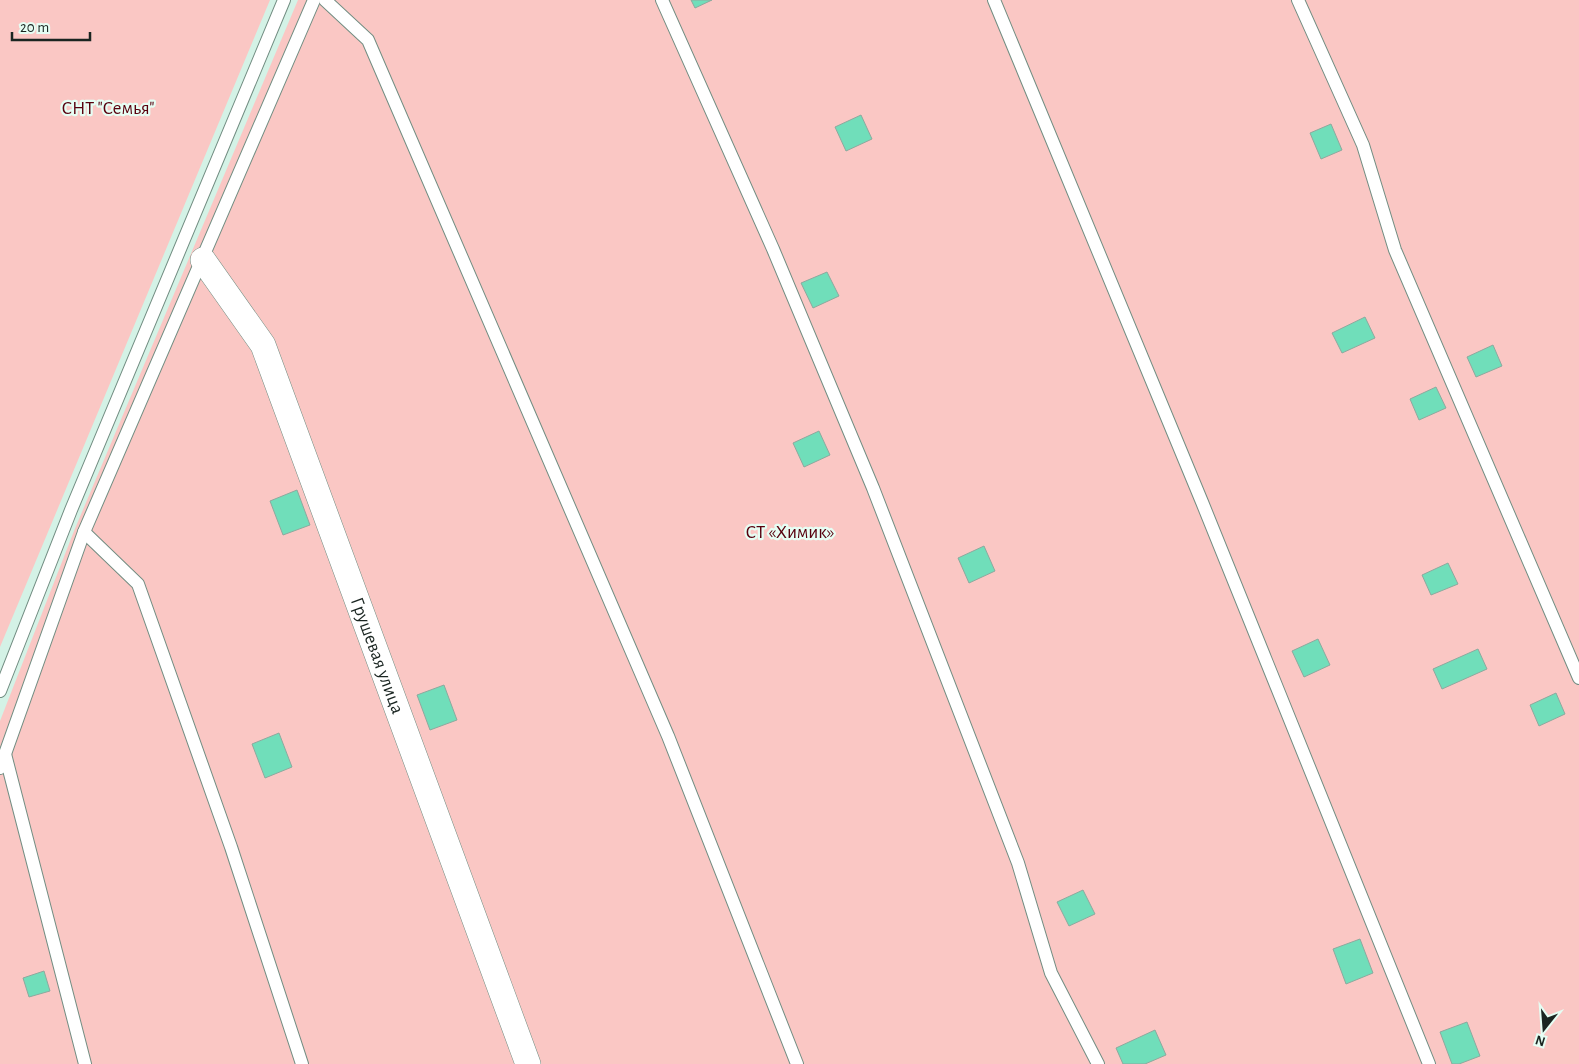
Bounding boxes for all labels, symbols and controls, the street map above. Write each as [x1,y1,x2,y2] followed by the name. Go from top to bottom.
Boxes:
[12,10,90,42] scale bar
[20,20,49,35] text: 20 m
[61,99,155,118] park label: СНТ "Семья"
[746,523,834,542] park label: СТ «Химик»
[347,595,408,717] street label: Грушевая улица
[1519,1004,1569,1054] north arrow
[1534,1032,1547,1049] text: N

